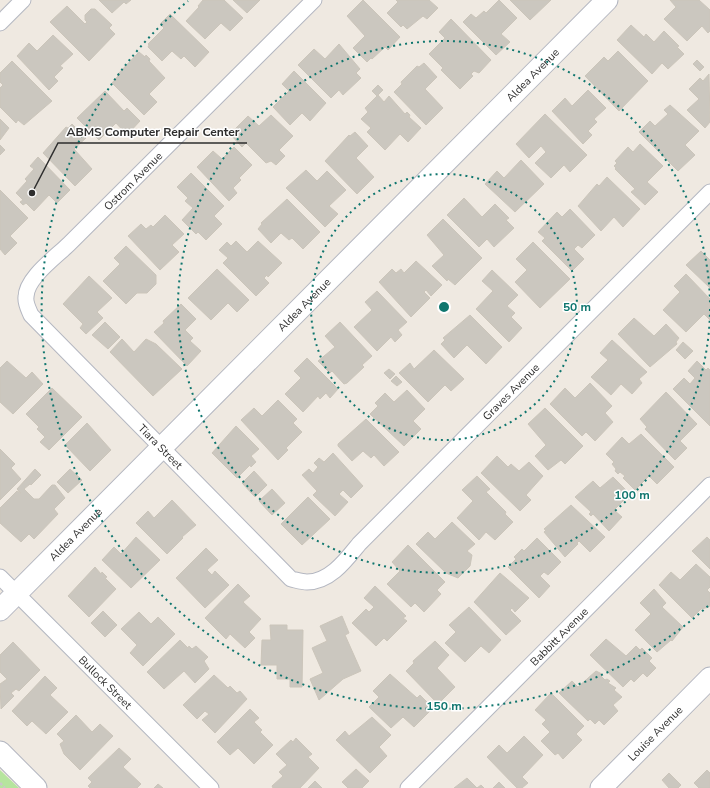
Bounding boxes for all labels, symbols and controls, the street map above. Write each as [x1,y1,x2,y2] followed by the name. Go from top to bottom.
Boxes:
[503,45,563,105] street label: Aldea Avenue
[58,119,247,143] callout: ABMS Computer Repair Center
[66,124,240,140] text: ABMS Computer Repair Center
[101,149,166,214] street label: Ostrom Avenue
[274,275,334,335] street label: Aldea Avenue
[563,299,591,315] text: 50 m
[437,300,451,314] centre of rings
[480,360,543,424] street label: Graves Avenue
[135,421,186,473] street label: Tiara Street
[614,487,650,503] text: 100 m
[46,504,106,564] street label: Aldea Avenue
[527,604,592,669] street label: Babbitt Avenue
[75,653,135,713] street label: Bullock Street
[426,698,462,714] text: 150 m
[625,703,686,765] street label: Louise Avenue

